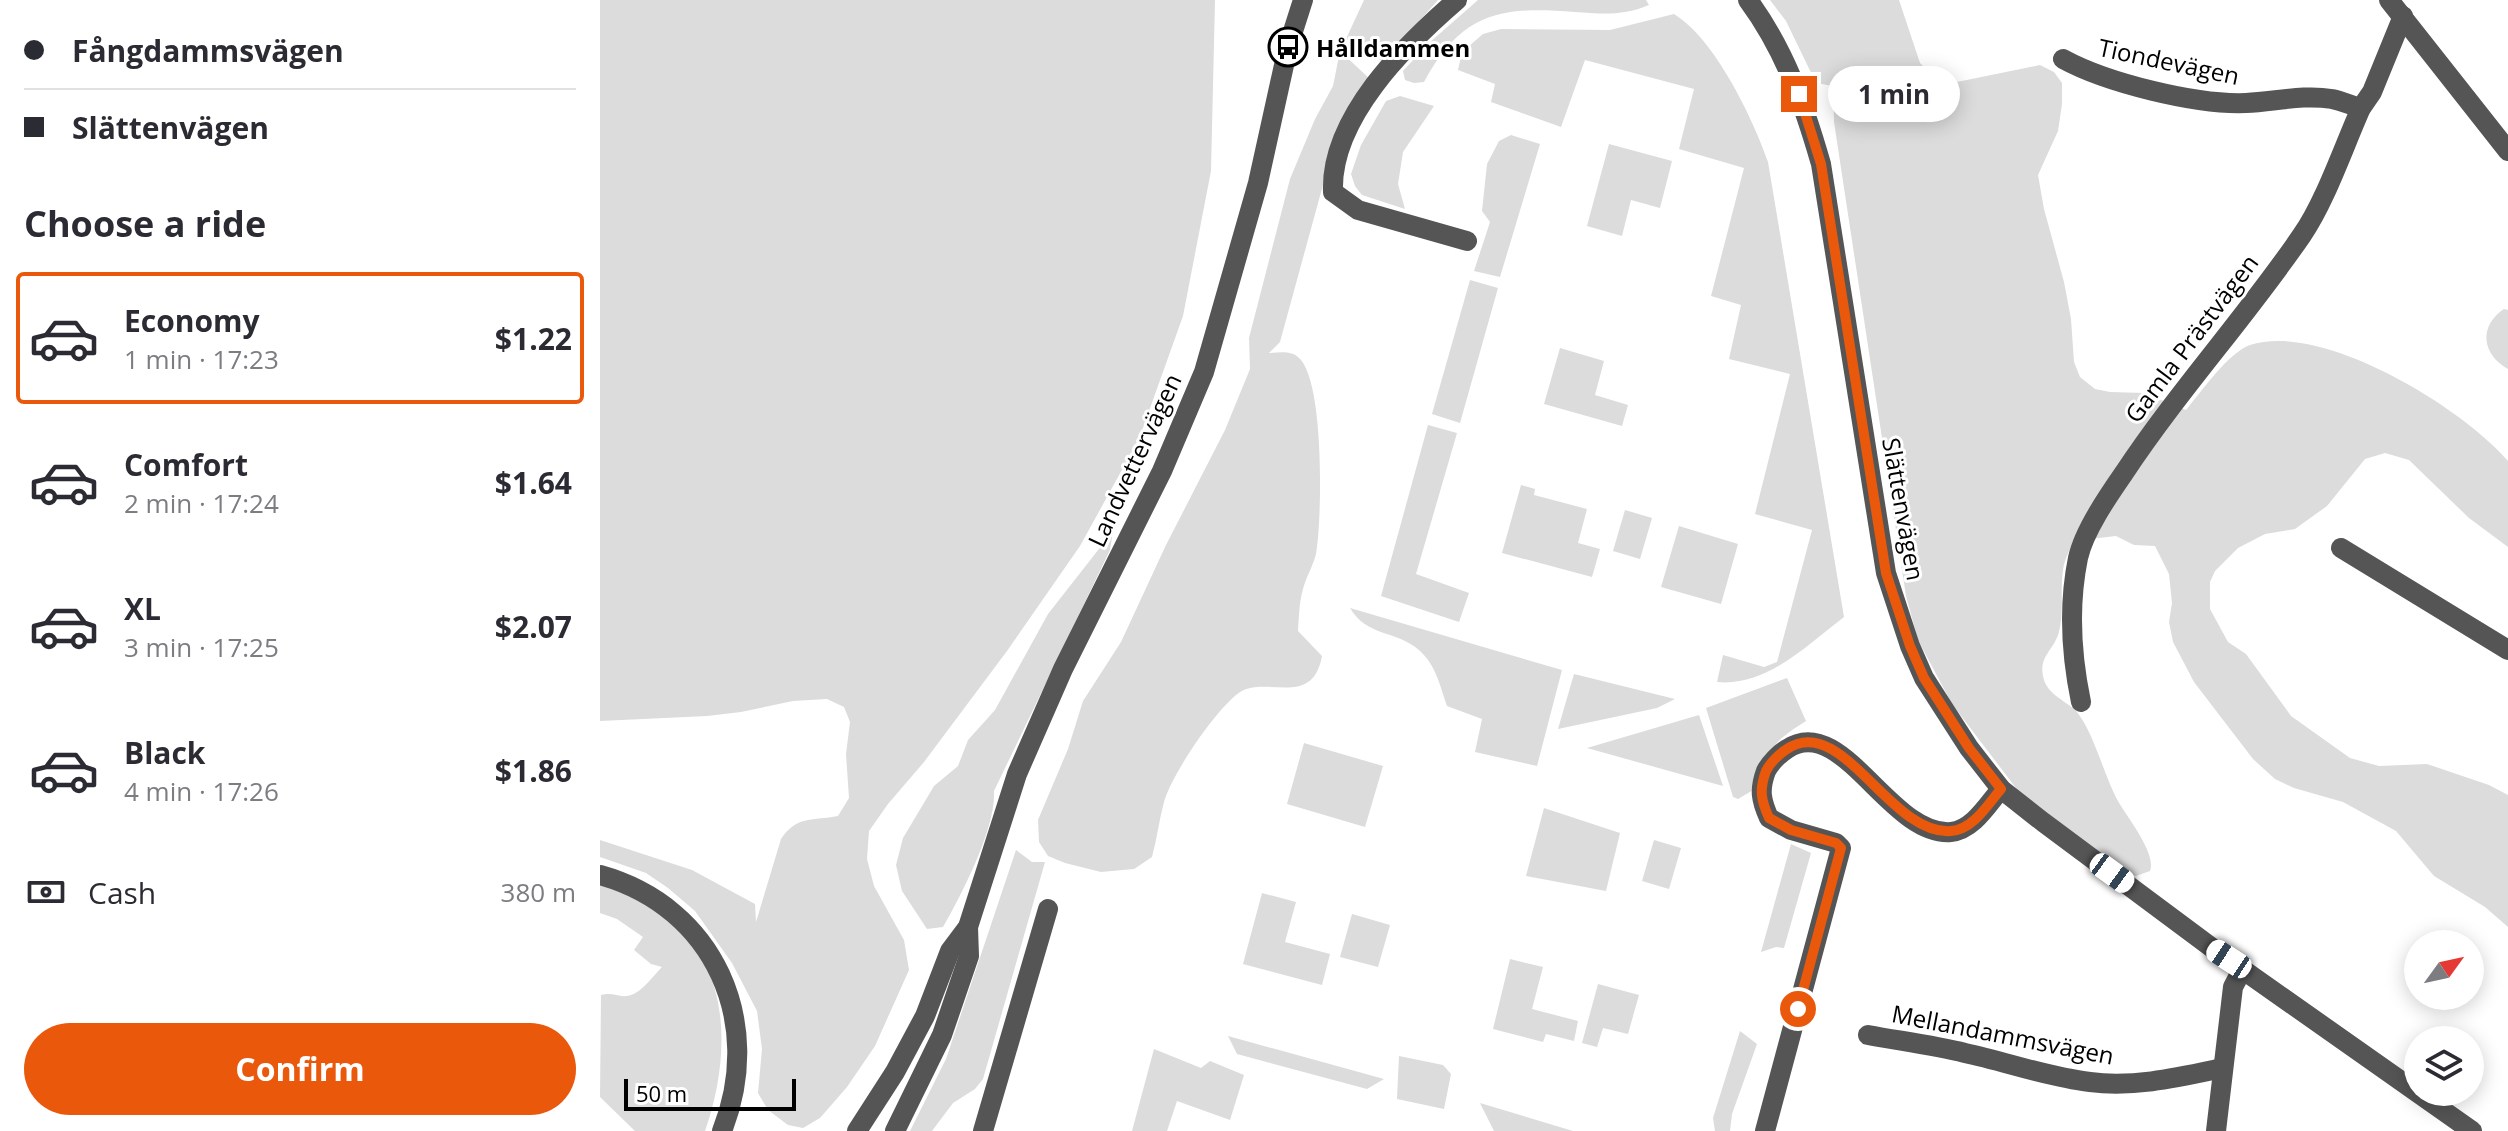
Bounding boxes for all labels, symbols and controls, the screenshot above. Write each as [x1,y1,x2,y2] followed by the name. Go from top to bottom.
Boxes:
[1267,26,1309,68] bus stop icon: Hålldammen
[72,30,344,71] text: Fångdammsvägen
[2096,30,2242,92] street label: Tiondevägen
[1316,31,1470,64] place label: Hålldammen
[1827,66,1959,122] callout: 1 min
[1781,76,1817,112] route end
[1858,76,1930,112] text: 1 min
[72,107,269,148] text: Slättenvägen
[24,199,266,248] text: Choose a ride
[2117,247,2265,429] street label: Gamla Prästvägen
[124,300,260,341] text: Economy
[28,302,100,374] icon: car
[495,318,572,359] text: $1.22
[124,341,279,377] text: 1 min · 17:23
[1079,368,1189,552] street label: Landvettervägen
[1875,435,1933,583] street label: Slättenvägen
[124,444,248,485] text: Comfort
[28,446,100,518] icon: car
[495,462,572,503] text: $1.64
[124,485,279,521] text: 2 min · 17:24
[124,588,161,629] text: XL
[28,590,100,662] icon: car
[495,606,572,647] text: $2.07
[124,629,279,665] text: 3 min · 17:25
[124,732,205,773] text: Black
[28,734,100,806] icon: car
[495,750,572,791] text: $1.86
[124,773,279,809] text: 4 min · 17:26
[2086,849,2138,897] car
[24,870,68,914] icon: cash
[88,872,156,913] text: Cash
[501,874,576,910] text: 380 m
[2404,930,2484,1010] north arrow
[2404,930,2484,1106] map controls
[2202,936,2256,982] car
[1780,991,1816,1027] route start
[1889,996,2117,1072] street label: Mellandammsvägen
[24,1023,576,1115] button: Confirm
[2404,1026,2484,1106] button: layers
[624,1075,796,1111] scale bar
[636,1078,687,1108] text: 50 m

